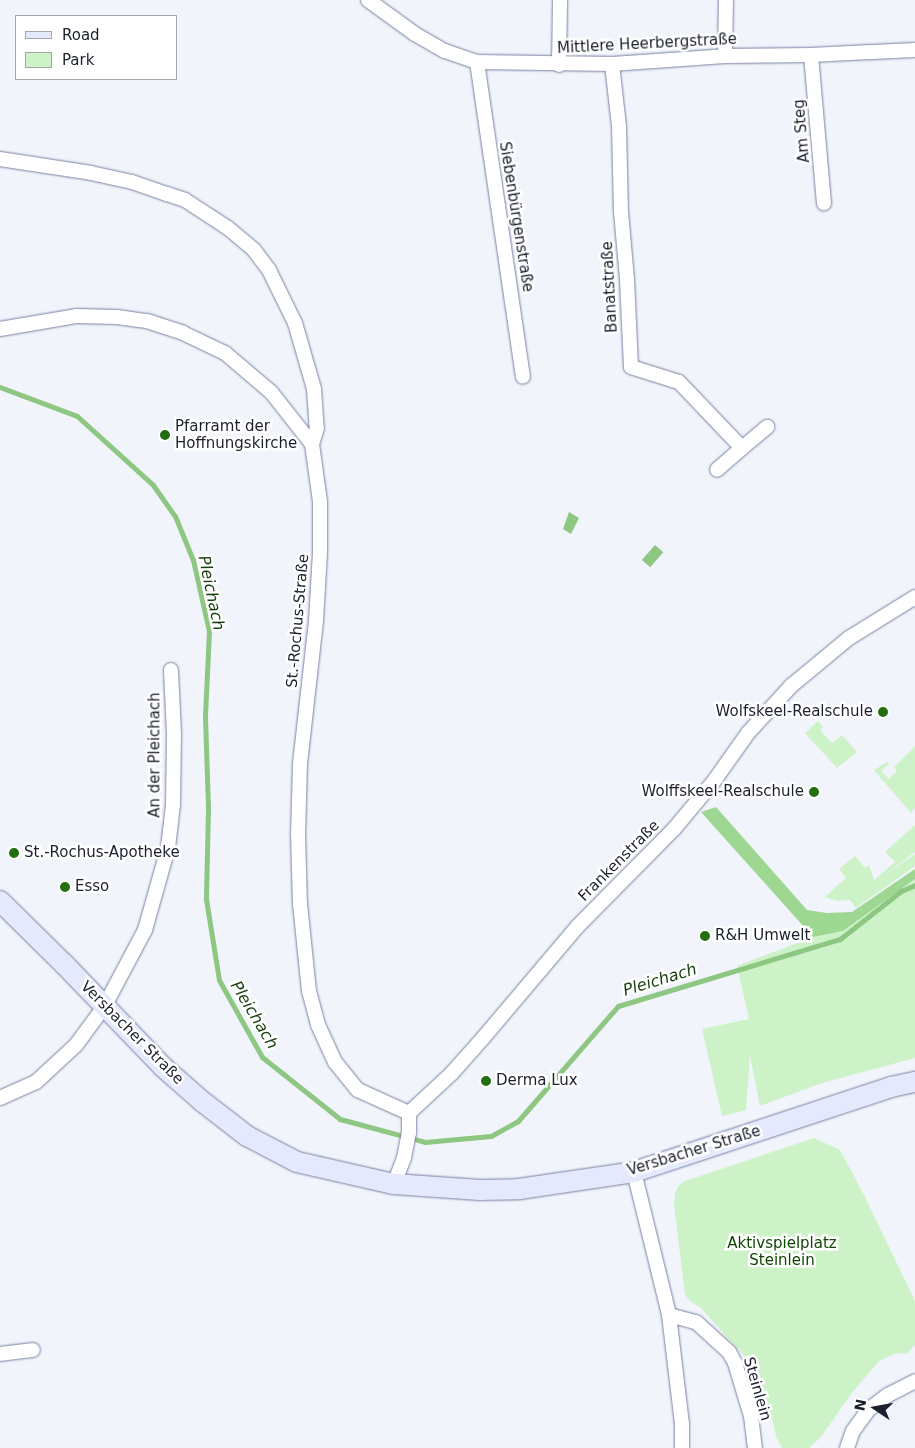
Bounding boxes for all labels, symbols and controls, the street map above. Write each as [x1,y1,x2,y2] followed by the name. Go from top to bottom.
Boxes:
[15,15,178,80] legend
[62,26,100,44] text: Road
[557,30,737,58] street label: Mittlere Heerbergstraße
[62,51,94,69] text: Park
[790,98,814,164] street label: Am Steg
[495,140,537,294] street label: Siebenbürgenstraße
[599,241,621,333] street label: Banatstraße
[175,417,297,452] place label: Pfarramt der Hoffnungskirche
[159,429,171,441] marker: Pfarramt der Hoffnungskirche
[283,553,313,689] street label: St.-Rochus-Straße
[194,554,228,632] water label: Pleichach
[146,692,164,818] street label: An der Pleichach
[716,703,873,721] place label: Wolfskeel-Realschule
[877,706,889,718] marker: Wolfskeel-Realschule
[642,783,804,801] place label: Wolffskeel-Realschule
[808,786,820,798] marker: Wolffskeel-Realschule
[575,817,663,905] street label: Frankenstraße
[24,844,180,862] place label: St.-Rochus-Apotheke
[8,847,20,859] marker: St.-Rochus-Apotheke
[75,878,109,896] place label: Esso
[59,881,71,893] marker: Esso
[715,927,810,945] place label: R&H Umwelt
[699,930,711,942] marker: R&H Umwelt
[621,960,699,1000] water label: Pleichach
[226,977,282,1053] water label: Pleichach
[77,978,187,1088] street label: Versbacher Straße
[496,1072,578,1090] place label: Derma Lux
[480,1075,492,1087] marker: Derma Lux
[625,1122,763,1180] street label: Versbacher Straße
[727,1234,837,1269] park label: Aktivspielplatz Steinlein
[739,1355,775,1423] street label: Steinlein
[850,1383,900,1433] north arrow
[851,1397,869,1412] text: N

